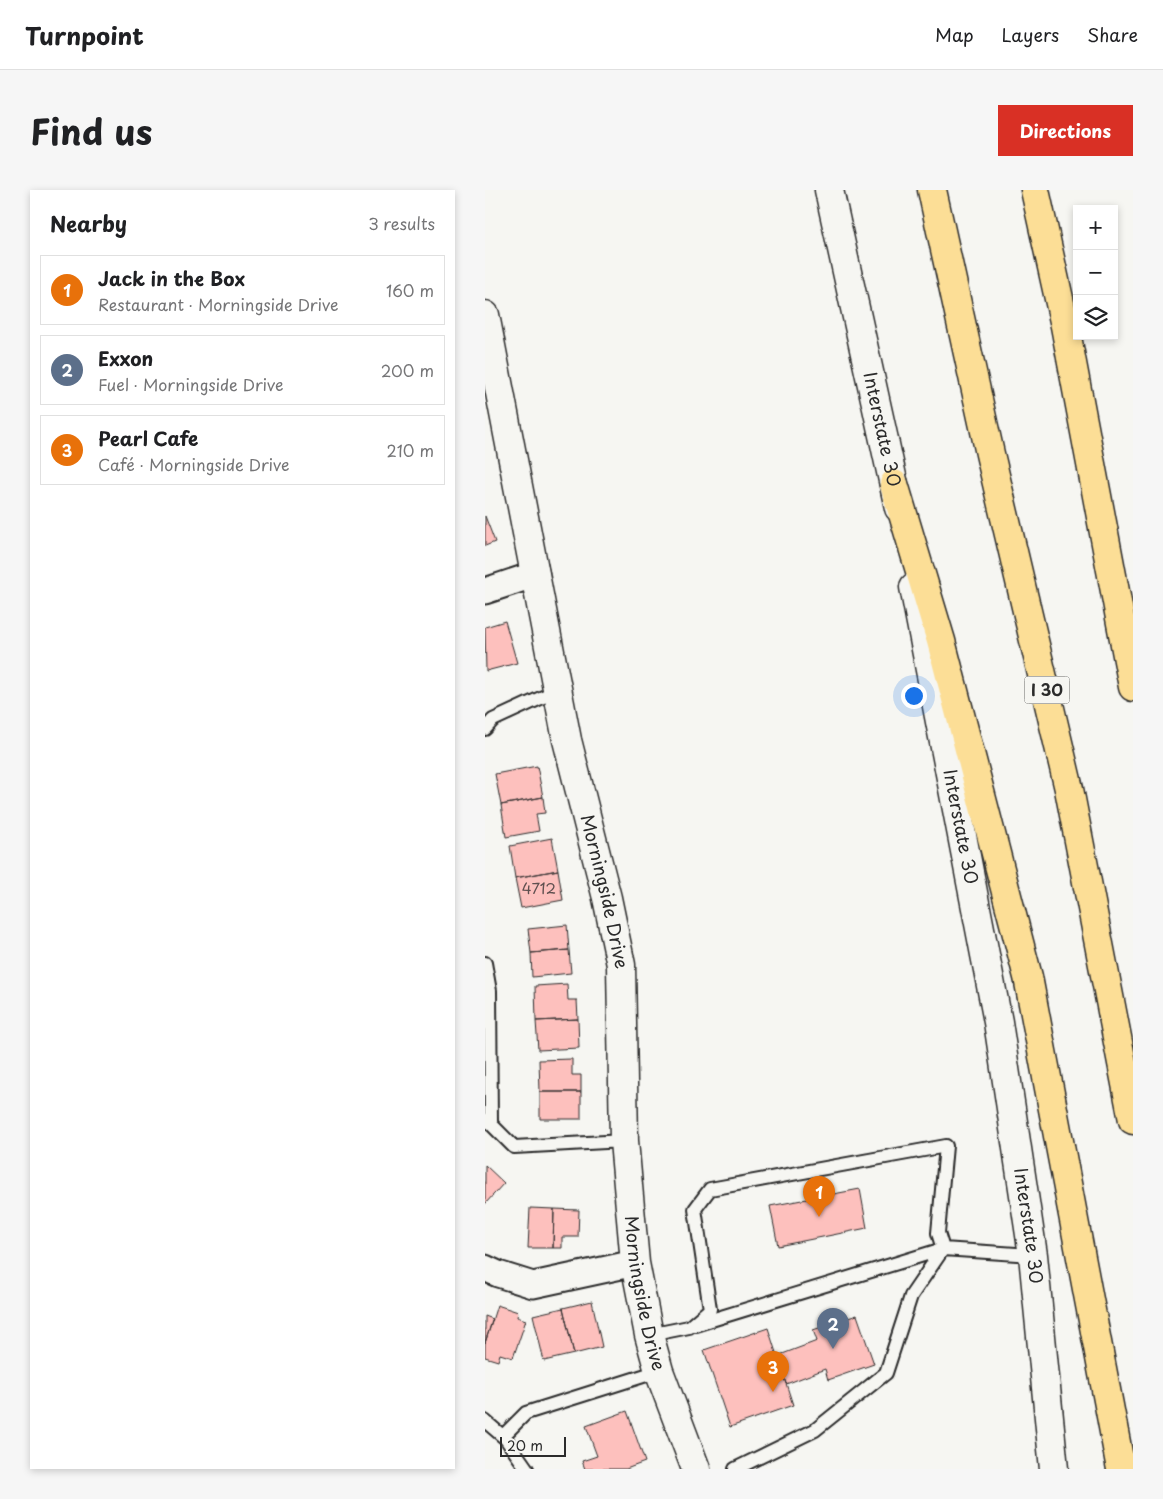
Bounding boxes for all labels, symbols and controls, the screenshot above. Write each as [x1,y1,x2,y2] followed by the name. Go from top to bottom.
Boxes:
[25,17,144,53] text: Turnpoint
[935,21,974,48] text: Map
[1002,21,1059,48] text: Layers
[1087,21,1138,48] text: Share
[30,104,152,157] text: Find us
[998,105,1133,156] button: Directions
[1073,205,1118,340] map controls
[1073,205,1118,250] button: +
[50,207,127,239] text: Nearby
[368,211,435,235] text: 3 results
[1073,250,1118,295] button: −
[98,264,245,292] text: Jack in the Box
[63,278,71,302] text: 1
[386,278,434,302] text: 160 m
[98,292,339,316] text: Restaurant · Morningside Drive
[1073,295,1118,340] button: layers
[98,344,153,372] text: Exxon
[61,358,73,382] text: 2
[381,358,434,382] text: 200 m
[857,369,909,489] street label: Interstate 30
[98,372,284,396] text: Fuel · Morningside Drive
[98,424,198,452] text: Pearl Cafe
[62,438,72,462] text: 3
[386,438,434,462] text: 210 m
[98,452,290,476] text: Café · Morningside Drive
[1025,676,1069,704] road number: I 30
[901,683,927,709] your location
[937,766,986,886] street label: Interstate 30
[574,811,636,971] street label: Morningside Drive
[522,876,556,899] house number: 4712
[1008,1166,1051,1285] street label: Interstate 30
[803,1176,835,1217] pin: 1
[619,1214,673,1373] street label: Morningside Drive
[817,1308,849,1349] pin: 2
[757,1351,789,1392] pin: 3
[500,1434,566,1457] scale bar
[507,1435,543,1456] text: 20 m

